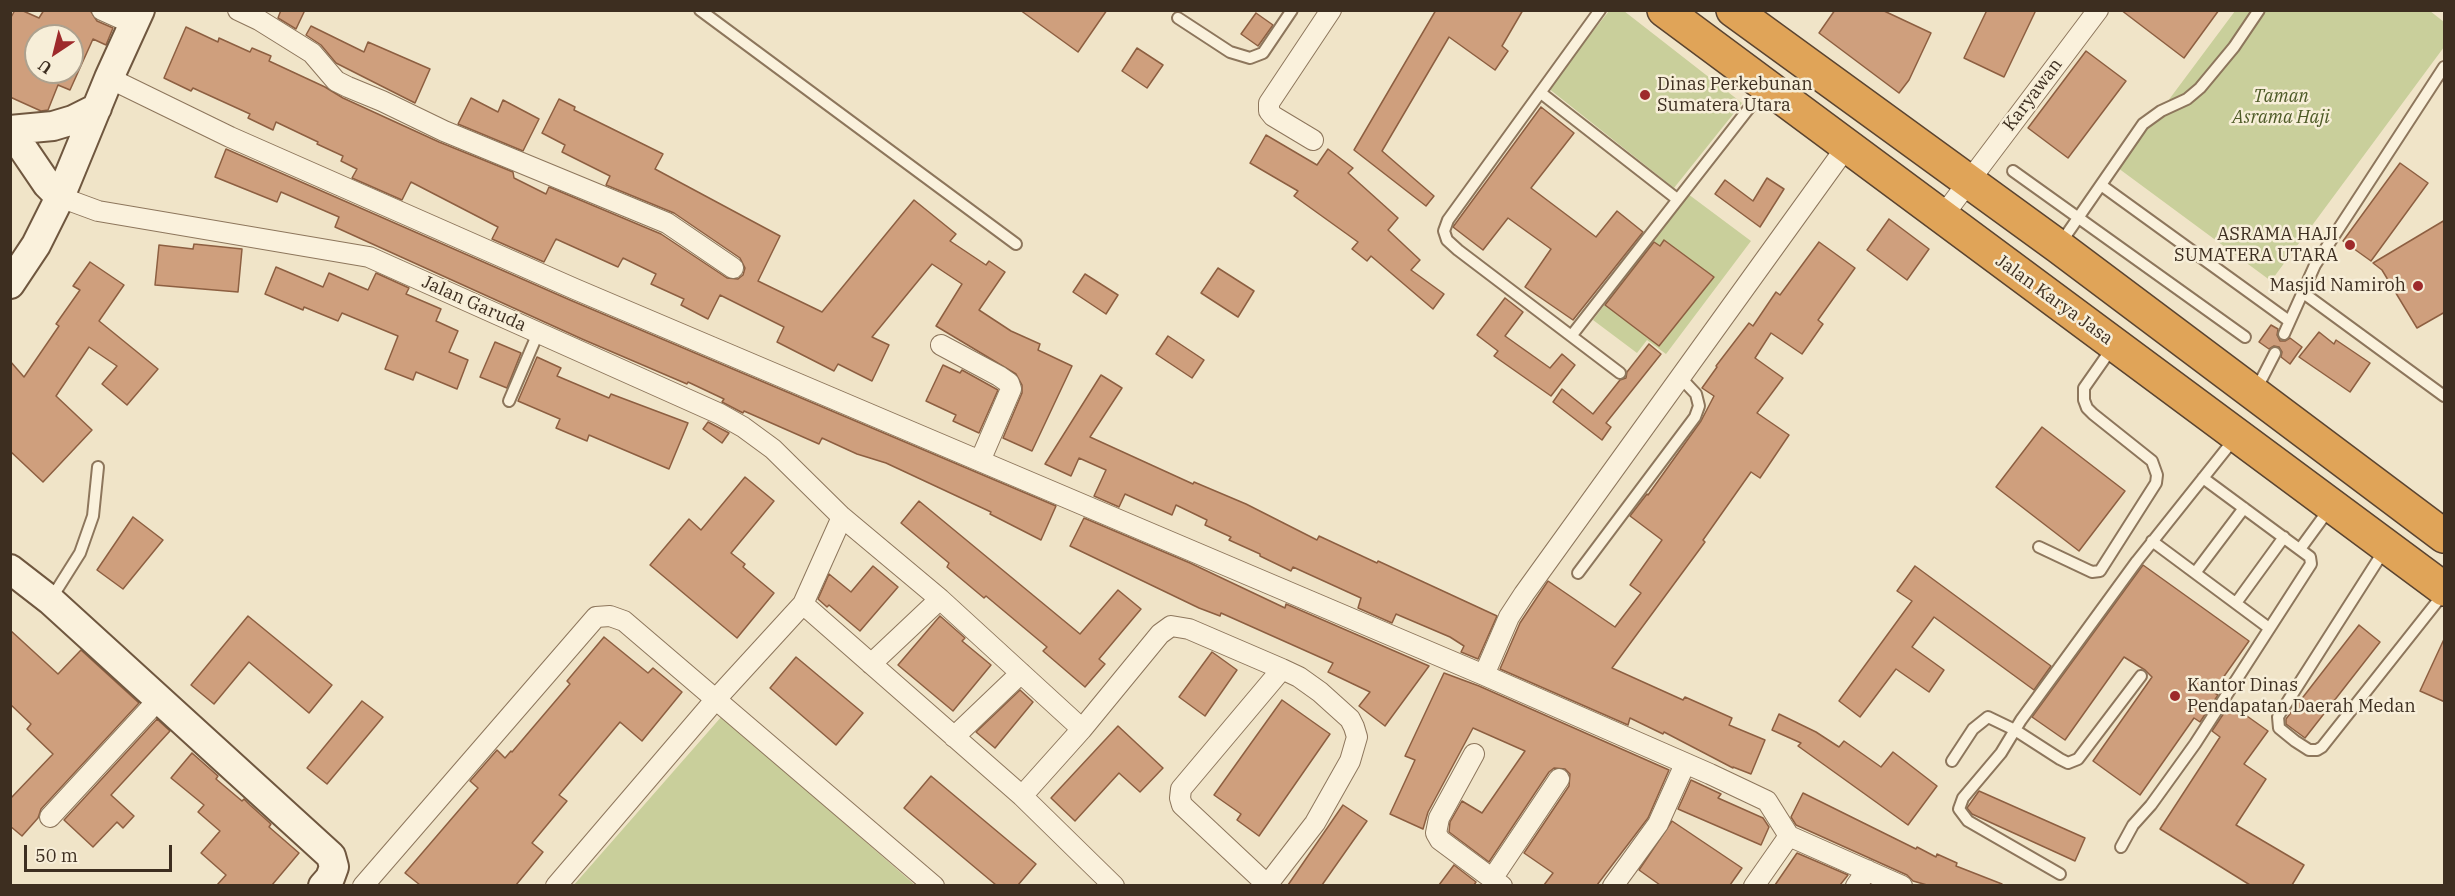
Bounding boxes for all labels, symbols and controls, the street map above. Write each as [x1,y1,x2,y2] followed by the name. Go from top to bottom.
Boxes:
[24,24,84,84] north arrow
[34,55,56,79] text: U
[1999,55,2067,135] street label: Karyawan
[1657,74,1813,116] place label: Dinas Perkebunan Sumatera Utara
[2232,86,2330,128] park label: Taman Asrama Haji
[1638,88,1652,102] marker: Dinas Perkebunan Sumatera Utara
[2174,224,2338,266] place label: ASRAMA HAJI SUMATERA UTARA
[2343,238,2357,252] marker: ASRAMA HAJI SUMATERA UTARA
[1991,250,2117,350] street label: Jalan Karya Jasa
[418,271,530,337] street label: Jalan Garuda
[2270,275,2406,297] place label: Masjid Namiroh
[2411,279,2425,293] marker: Masjid Namiroh
[2187,675,2416,718] place label: Kantor Dinas Pendapatan Daerah Medan
[2168,689,2182,703] marker: Kantor Dinas Pendapatan Daerah Medan
[27,833,176,871] scale bar
[35,844,78,867] text: 50 m

